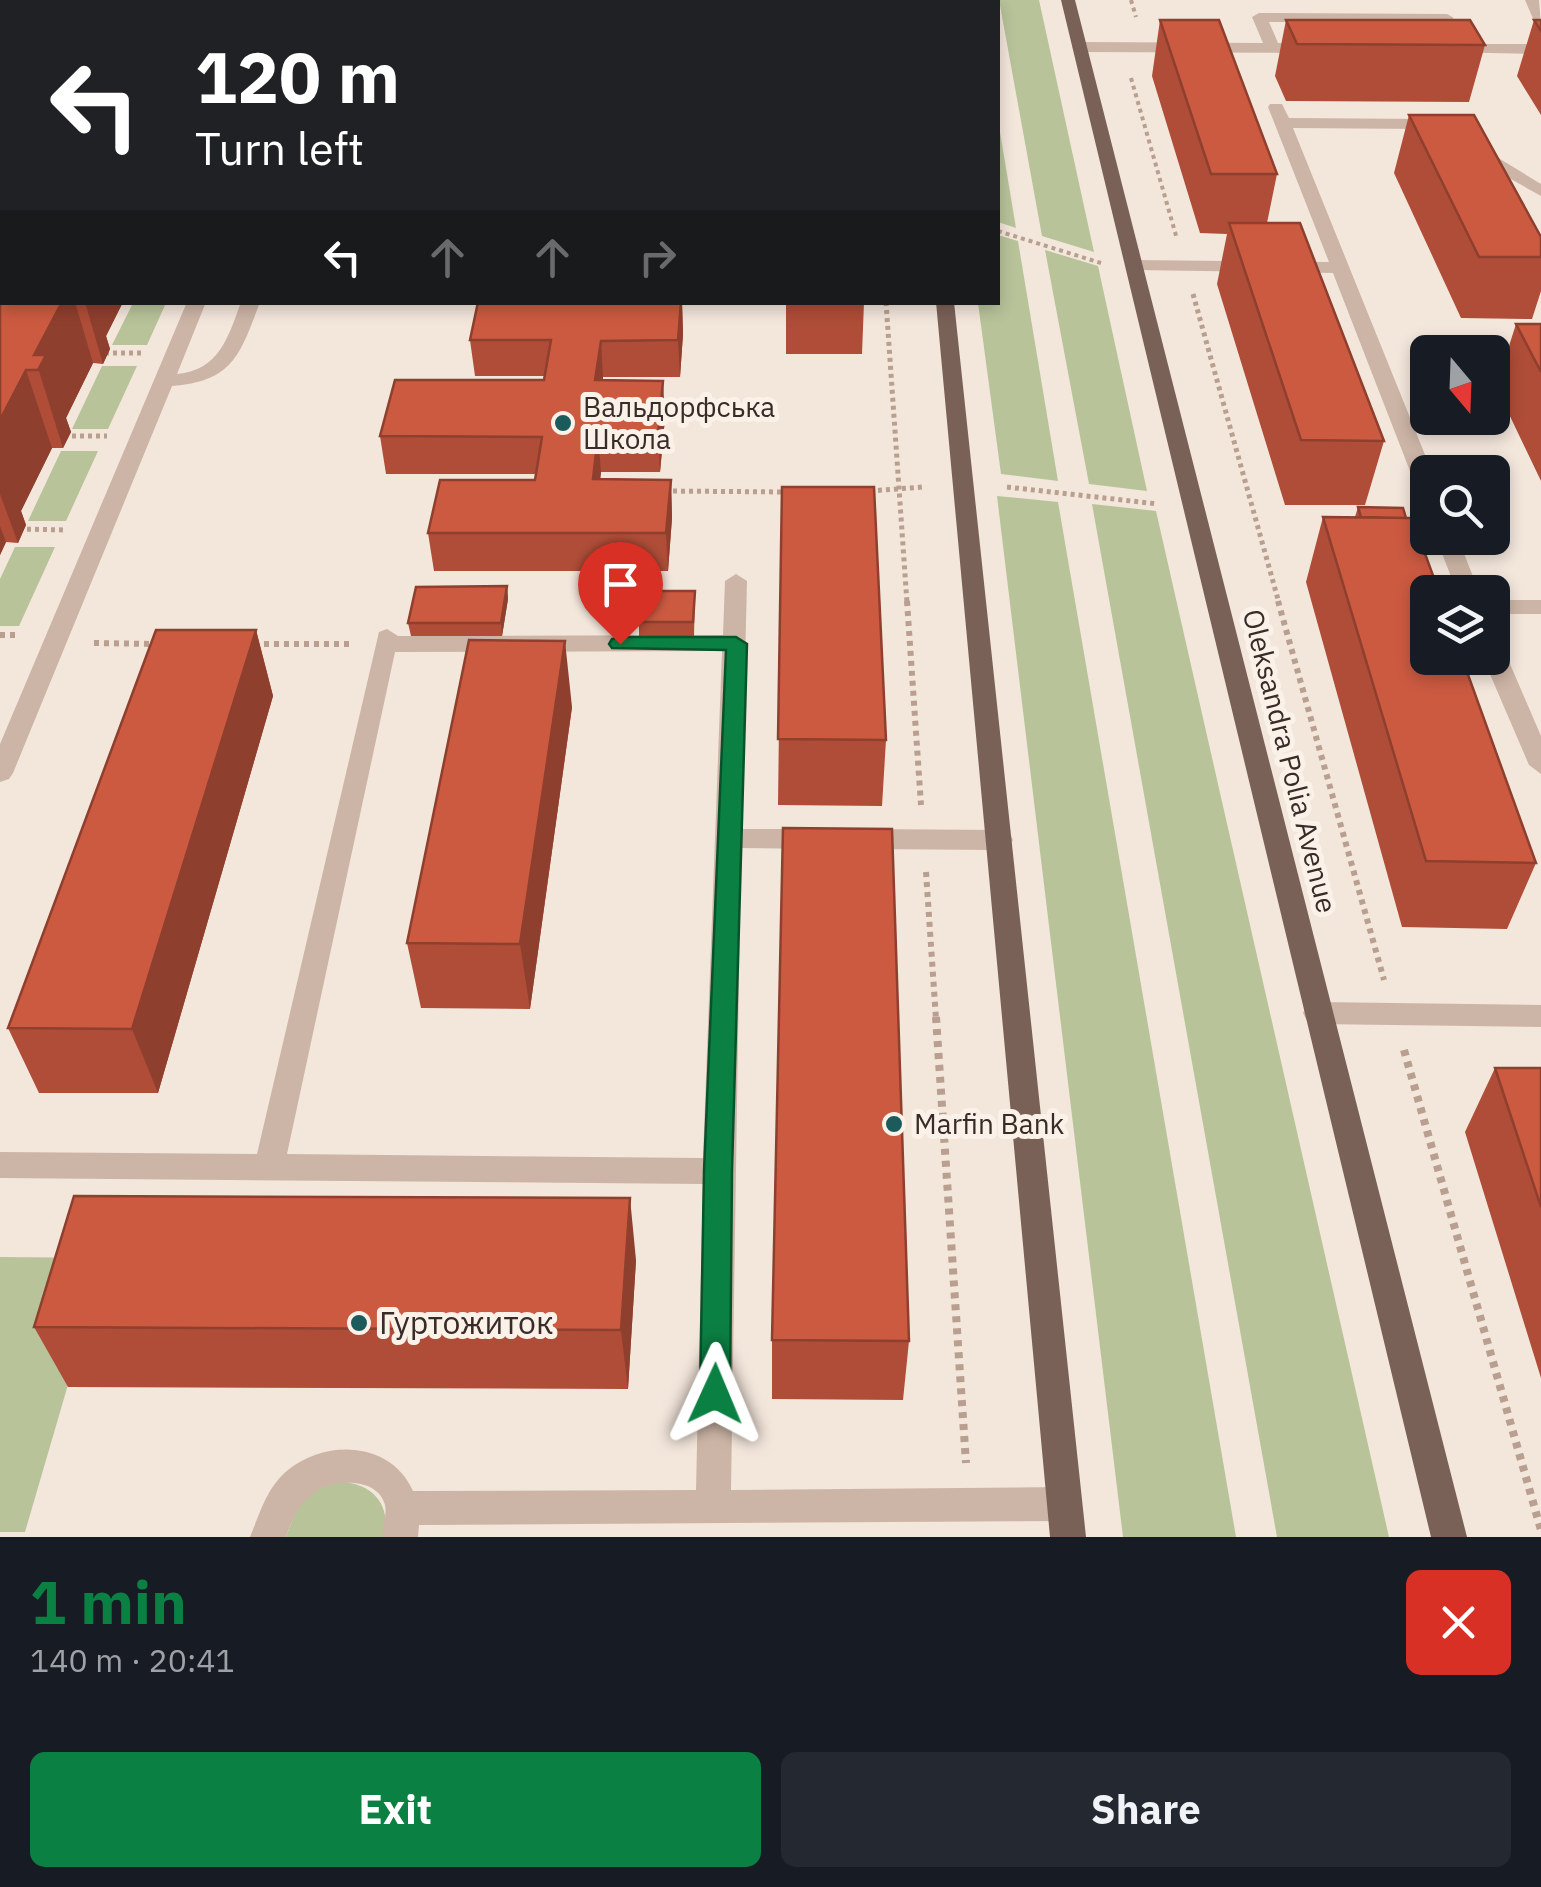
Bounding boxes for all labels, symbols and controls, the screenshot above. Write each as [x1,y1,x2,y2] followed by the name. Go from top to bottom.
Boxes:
[195,31,400,122] text: 120 m
[30,40,160,170] icon: left
[195,119,364,177] text: Turn left
[315,230,370,285] icon: left
[420,230,475,285] icon: ahead
[525,230,580,285] icon: ahead
[630,230,685,285] icon: right
[1410,335,1510,435] north arrow
[1410,335,1510,675] map controls
[583,388,775,457] place label: Вальдорфська Школа
[552,412,574,434] marker: Вальдорфська Школа
[1410,455,1510,555] button: search
[578,542,663,645] pin
[593,557,648,612] icon: arrive
[1410,575,1510,675] button: layers
[1235,605,1346,916] street label: Oleksandra Polia Avenue
[914,1105,1065,1142] place label: Marfin Bank
[883,1113,905,1135] marker: Marfin Bank
[379,1301,554,1343] place label: Гуртожиток
[348,1312,370,1334] marker: Гуртожиток
[663,1342,767,1446] position arrow
[30,1562,187,1641] text: 1 min
[1406,1570,1511,1675] button: close
[30,1639,235,1681] text: 140 m · 20:41
[30,1752,761,1867] button: Exit
[781,1752,1511,1867] button: Share

